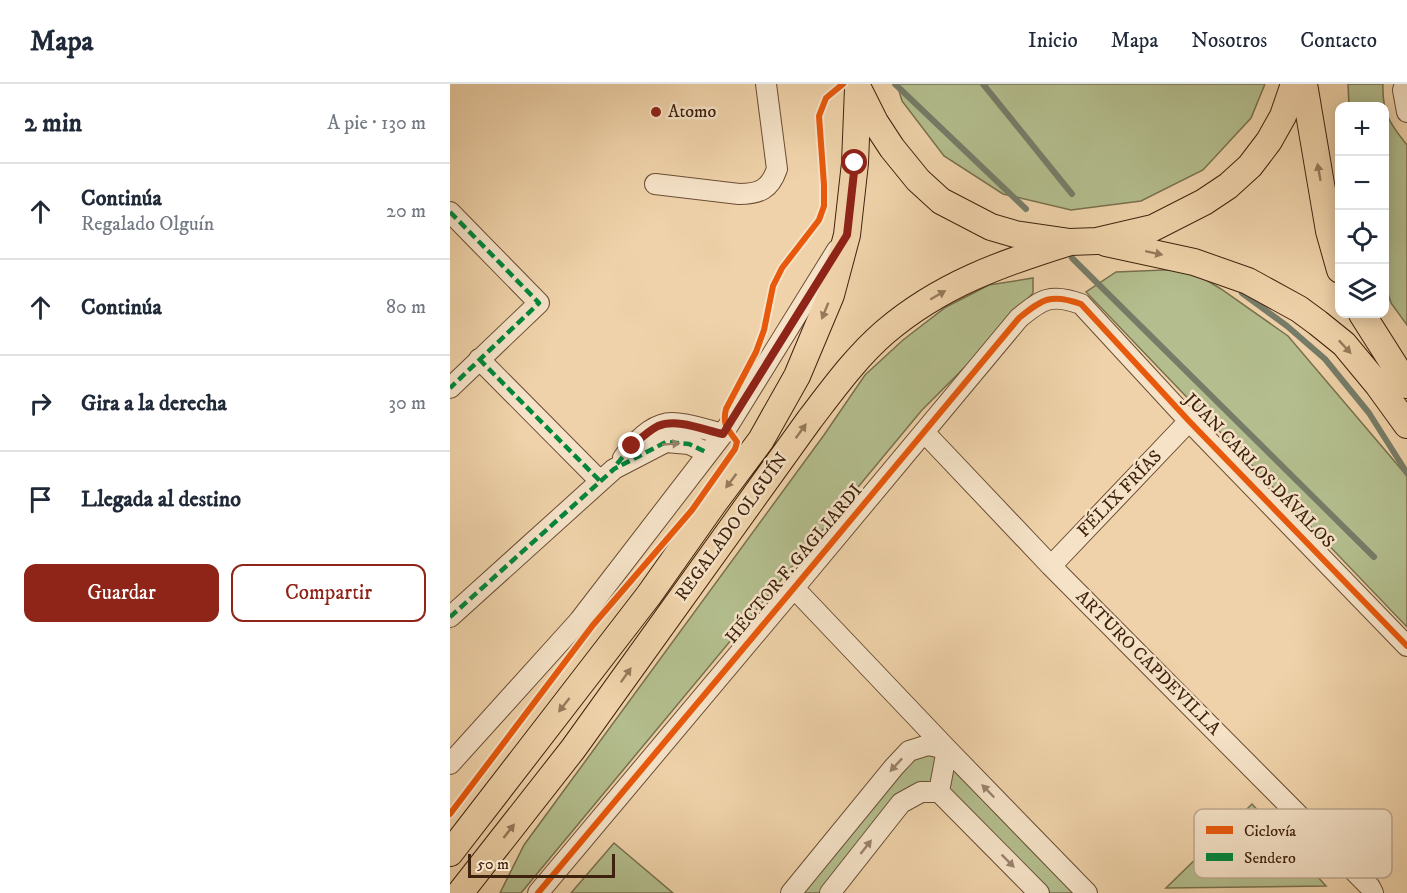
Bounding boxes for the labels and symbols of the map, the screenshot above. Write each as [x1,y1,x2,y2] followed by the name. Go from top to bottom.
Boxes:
[668,101,716,123] place label: Atomo
[649,105,663,119] marker: Atomo
[841,149,867,175] route start
[1314,162,1323,181] one-way arrow
[1145,249,1163,259] one-way arrow
[930,290,947,300] one-way arrow
[820,302,829,320] one-way arrow
[1338,339,1352,354] one-way arrow
[1178,387,1339,553] street label: JUAN CARLOS DÁVALOS
[795,423,807,439] one-way arrow
[618,432,644,458] route end
[662,439,681,448] one-way arrow
[1072,445,1167,542] street label: FÉLIX FRÍAS
[670,448,793,605] street label: REGALADO OLGUÍN
[725,473,737,488] one-way arrow
[721,480,867,648] street label: HÉCTOR F. GAGLIARDI
[1071,586,1225,740] street label: ARTURO CAPDEVILLA
[620,667,632,682] one-way arrow
[559,697,571,712] one-way arrow
[890,757,903,772] one-way arrow
[981,784,995,798] one-way arrow
[1194,809,1392,878] legend
[1244,821,1296,841] text: Ciclovía
[503,823,515,838] one-way arrow
[860,839,873,855] one-way arrow
[1244,848,1296,868] text: Sendero
[468,851,615,878] scale bar
[1000,854,1014,868] one-way arrow

